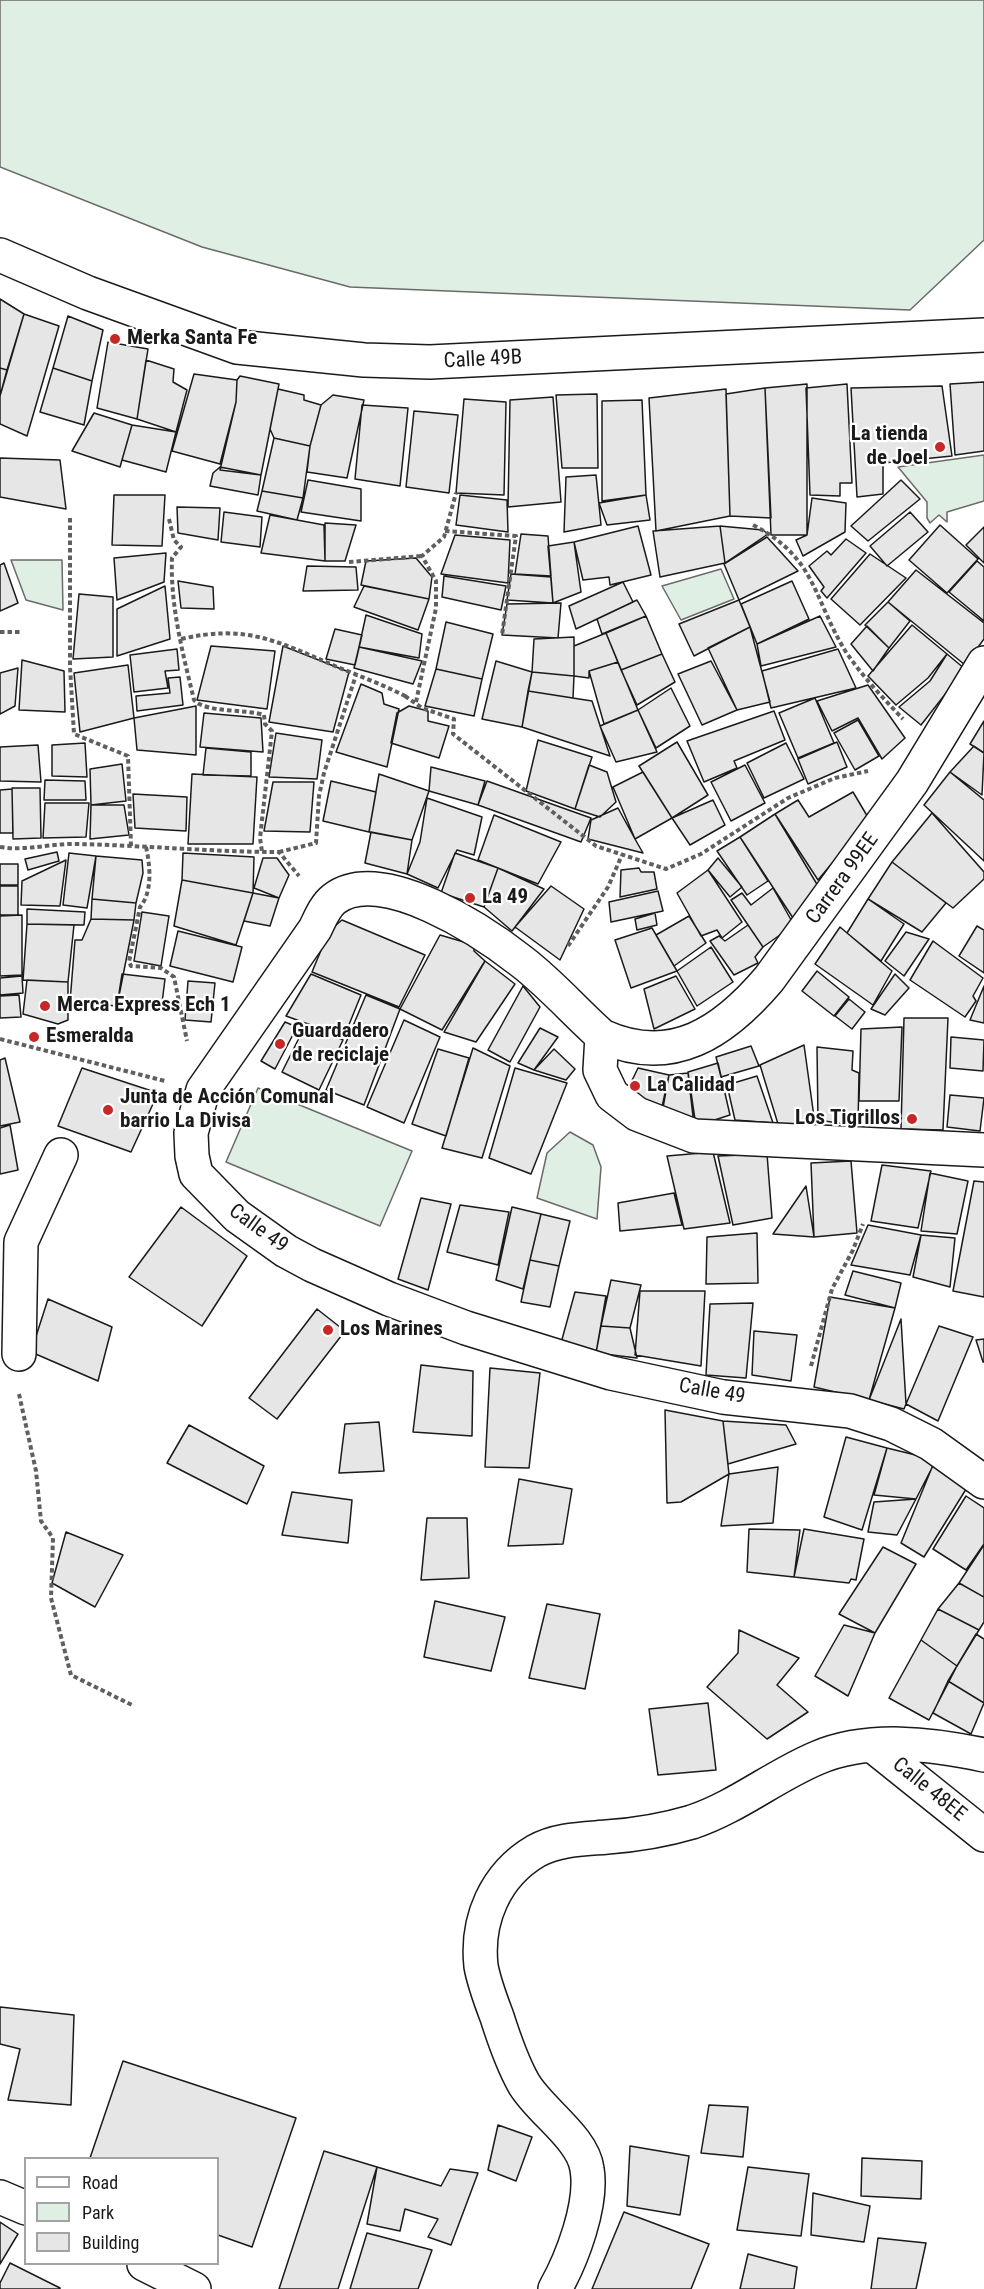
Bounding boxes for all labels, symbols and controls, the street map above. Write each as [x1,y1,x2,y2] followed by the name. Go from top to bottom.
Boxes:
[127,326,257,352] place label: Merka Santa Fe
[108,332,122,346] marker: Merka Santa Fe
[443,345,523,375] street label: Calle 49B
[851,422,928,472] place label: La tienda de Joel
[933,440,947,454] marker: La tienda de Joel
[801,828,885,930] street label: Carrera 99EE
[482,885,528,911] place label: La 49
[463,891,477,905] marker: La 49
[57,993,231,1019] place label: Merca Express Ech 1
[38,999,52,1013] marker: Merca Express Ech 1
[292,1019,389,1069] place label: Guardadero de reciclaje
[46,1024,134,1050] place label: Esmeralda
[27,1030,41,1044] marker: Esmeralda
[273,1037,287,1051] marker: Guardadero de reciclaje
[647,1073,735,1099] place label: La Calidad
[628,1079,642,1093] marker: La Calidad
[120,1085,334,1135] place label: Junta de Acción Comunal barrio La Divisa
[101,1103,115,1117] marker: Junta de Acción Comunal barrio La Divisa
[795,1106,900,1132] place label: Los Tigrillos
[905,1112,919,1126] marker: Los Tigrillos
[223,1199,293,1259] street label: Calle 49
[340,1317,443,1343] place label: Los Marines
[321,1323,335,1337] marker: Los Marines
[677,1374,747,1410] street label: Calle 49
[887,1753,971,1827] street label: Calle 48EE
[24,2157,219,2265] legend
[82,2172,118,2193] text: Road
[82,2202,114,2223] text: Park
[82,2232,139,2253] text: Building

